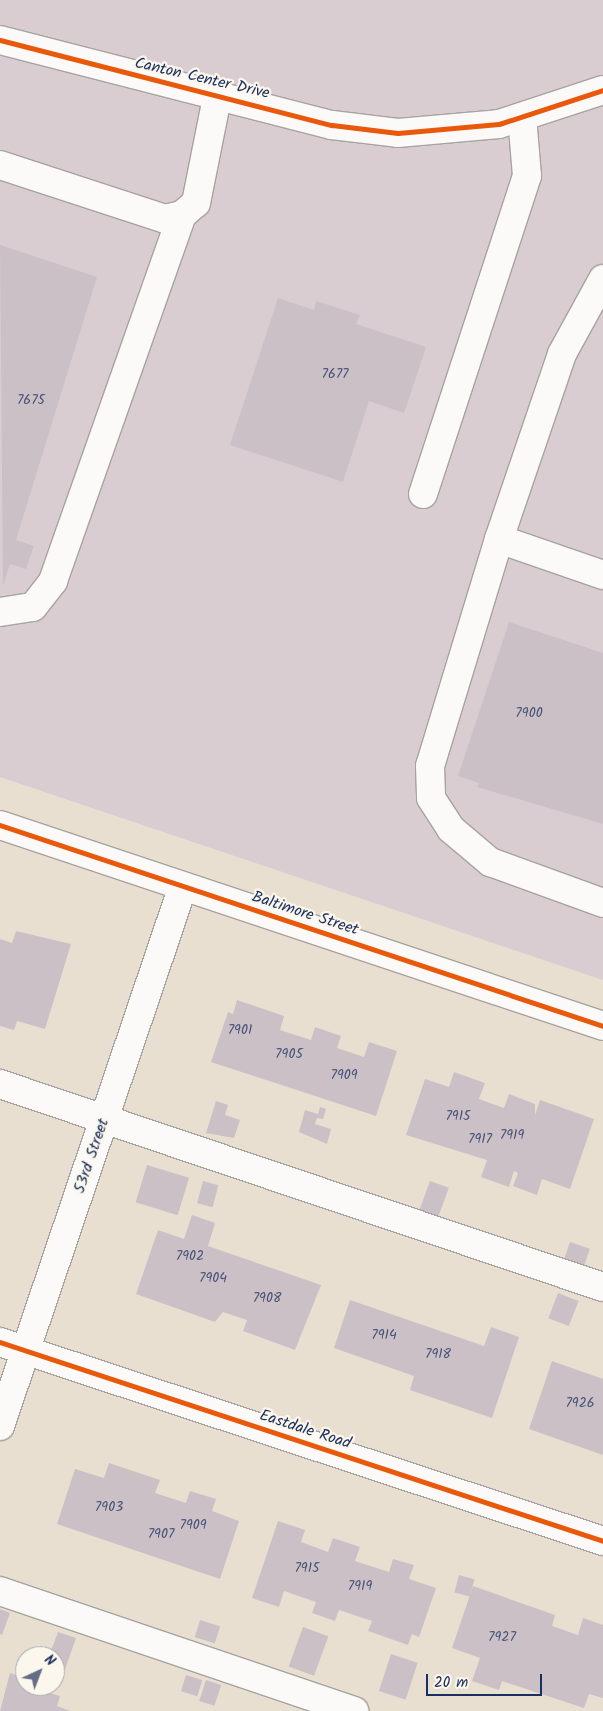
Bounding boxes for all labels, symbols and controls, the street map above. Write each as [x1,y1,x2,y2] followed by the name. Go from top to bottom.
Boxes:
[133,54,271,104] street label: Canton Center Drive
[321,366,349,382] house number: 7677
[17,392,45,408] house number: 7675
[515,705,543,721] house number: 7900
[249,888,361,940] street label: Baltimore Street
[228,1022,252,1038] house number: 7901
[275,1046,303,1062] house number: 7905
[330,1067,358,1083] house number: 7909
[445,1108,471,1124] house number: 7915
[70,1116,114,1196] street label: 53rd Street
[500,1127,524,1143] house number: 7919
[468,1131,492,1147] house number: 7917
[176,1248,204,1264] house number: 7902
[199,1270,227,1286] house number: 7904
[253,1290,281,1306] house number: 7908
[371,1327,397,1343] house number: 7914
[425,1346,451,1362] house number: 7918
[565,1395,595,1411] house number: 7926
[257,1406,353,1454] street label: Eastdale Road
[95,1499,123,1515] house number: 7903
[179,1517,207,1533] house number: 7909
[148,1526,174,1542] house number: 7907
[294,1560,320,1576] house number: 7915
[348,1578,372,1594] house number: 7919
[488,1629,516,1645] house number: 7927
[15,1646,65,1696] north arrow
[39,1650,60,1672] text: N
[428,1664,544,1696] scale bar
[434,1671,468,1695] text: 20 m

